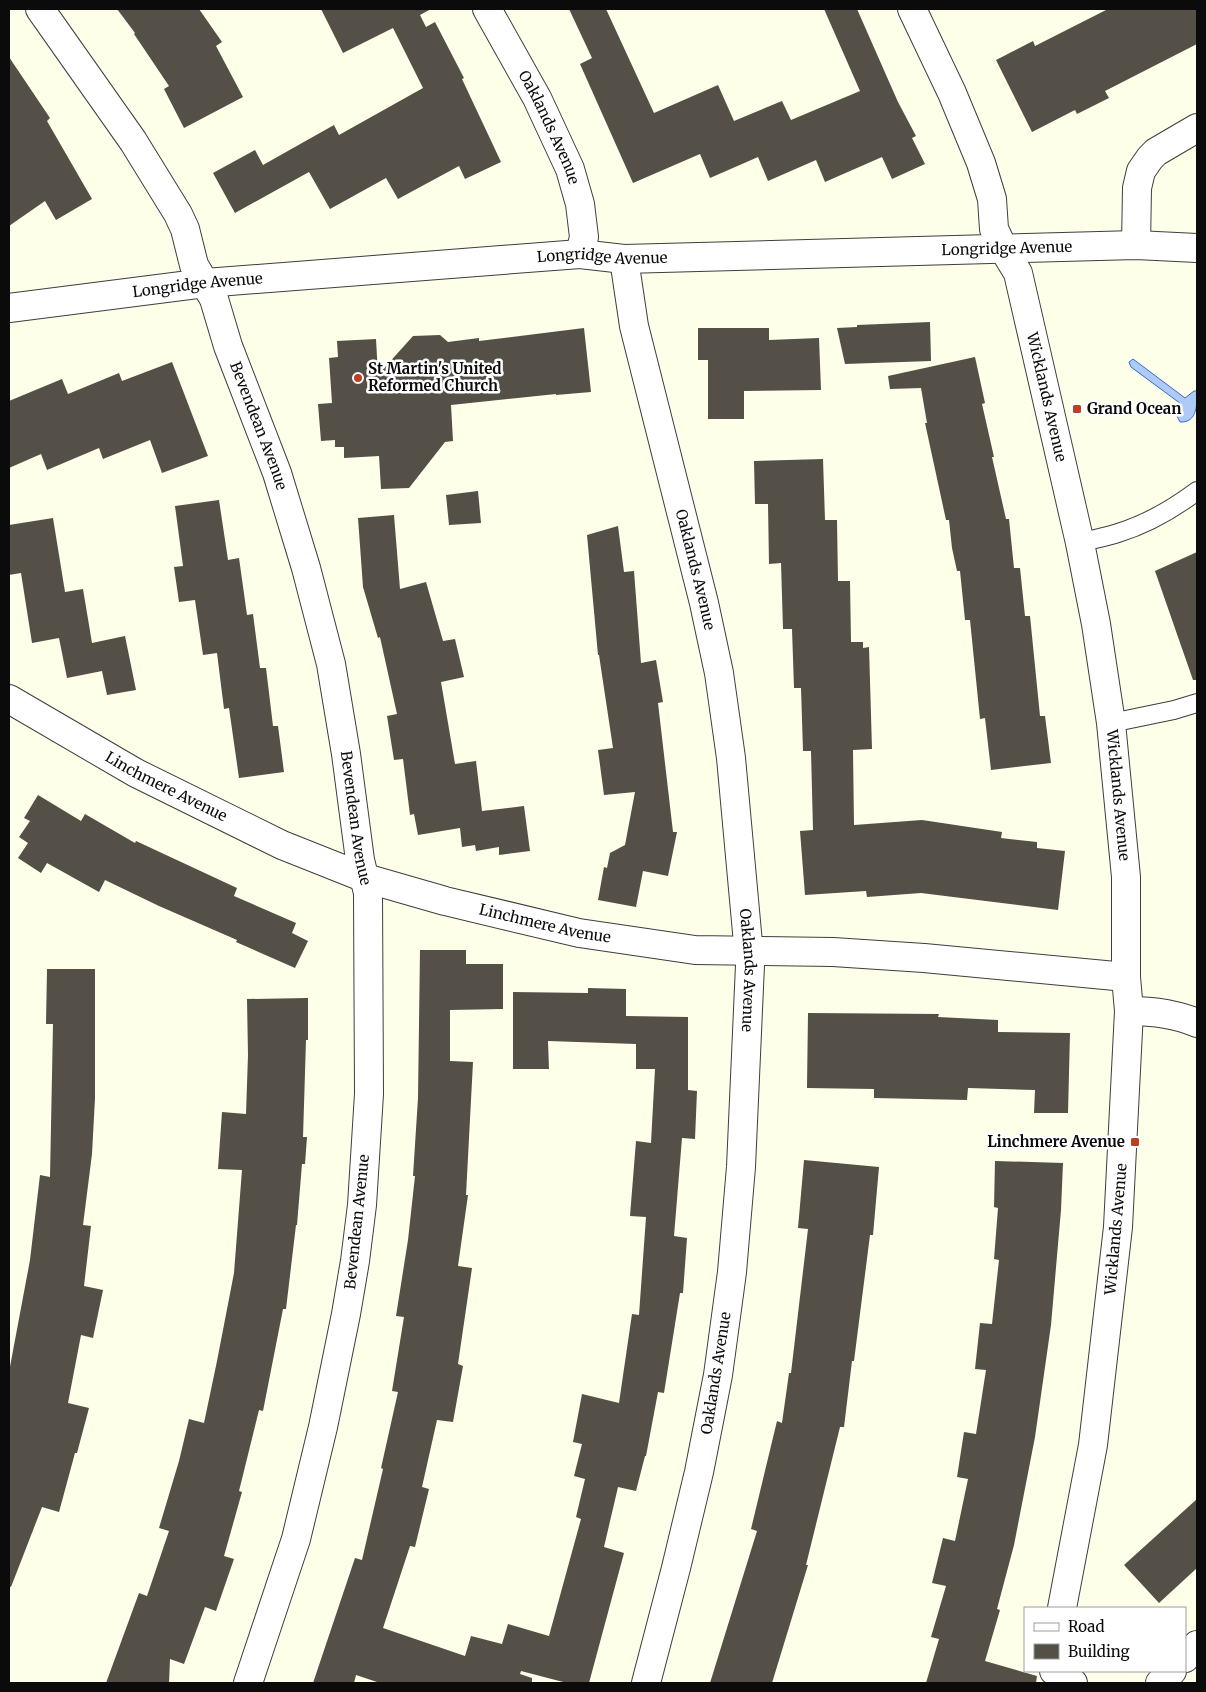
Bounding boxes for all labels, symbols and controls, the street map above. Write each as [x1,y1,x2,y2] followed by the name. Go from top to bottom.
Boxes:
[514,67,584,187] street label: Oaklands Avenue
[941,237,1073,259] street label: Longridge Avenue
[536,244,668,268] street label: Longridge Avenue
[131,269,264,301] street label: Longridge Avenue
[1023,330,1071,464] street label: Wicklands Avenue
[226,359,292,492] street label: Bevendean Avenue
[368,359,502,395] place label: St Martin's United Reformed Church
[352,372,364,384] marker: St Martin's United Reformed Church
[1087,399,1181,418] place label: Grand Ocean
[1071,403,1083,415] marker: Grand Ocean
[672,507,720,632] street label: Oaklands Avenue
[1103,728,1134,862] street label: Wicklands Avenue
[102,747,230,825] street label: Linchmere Avenue
[337,750,376,887] street label: Bevendean Avenue
[477,900,612,947] street label: Linchmere Avenue
[736,908,760,1033] street label: Oaklands Avenue
[987,1132,1125,1151] place label: Linchmere Avenue
[1129,1136,1141,1148] marker: Linchmere Avenue
[340,1153,373,1290] street label: Bevendean Avenue
[1100,1162,1131,1296] street label: Wicklands Avenue
[696,1310,735,1436] street label: Oaklands Avenue
[1024,1607,1186,1672] legend
[1068,1617,1104,1636] text: Road
[1068,1642,1130,1661] text: Building

